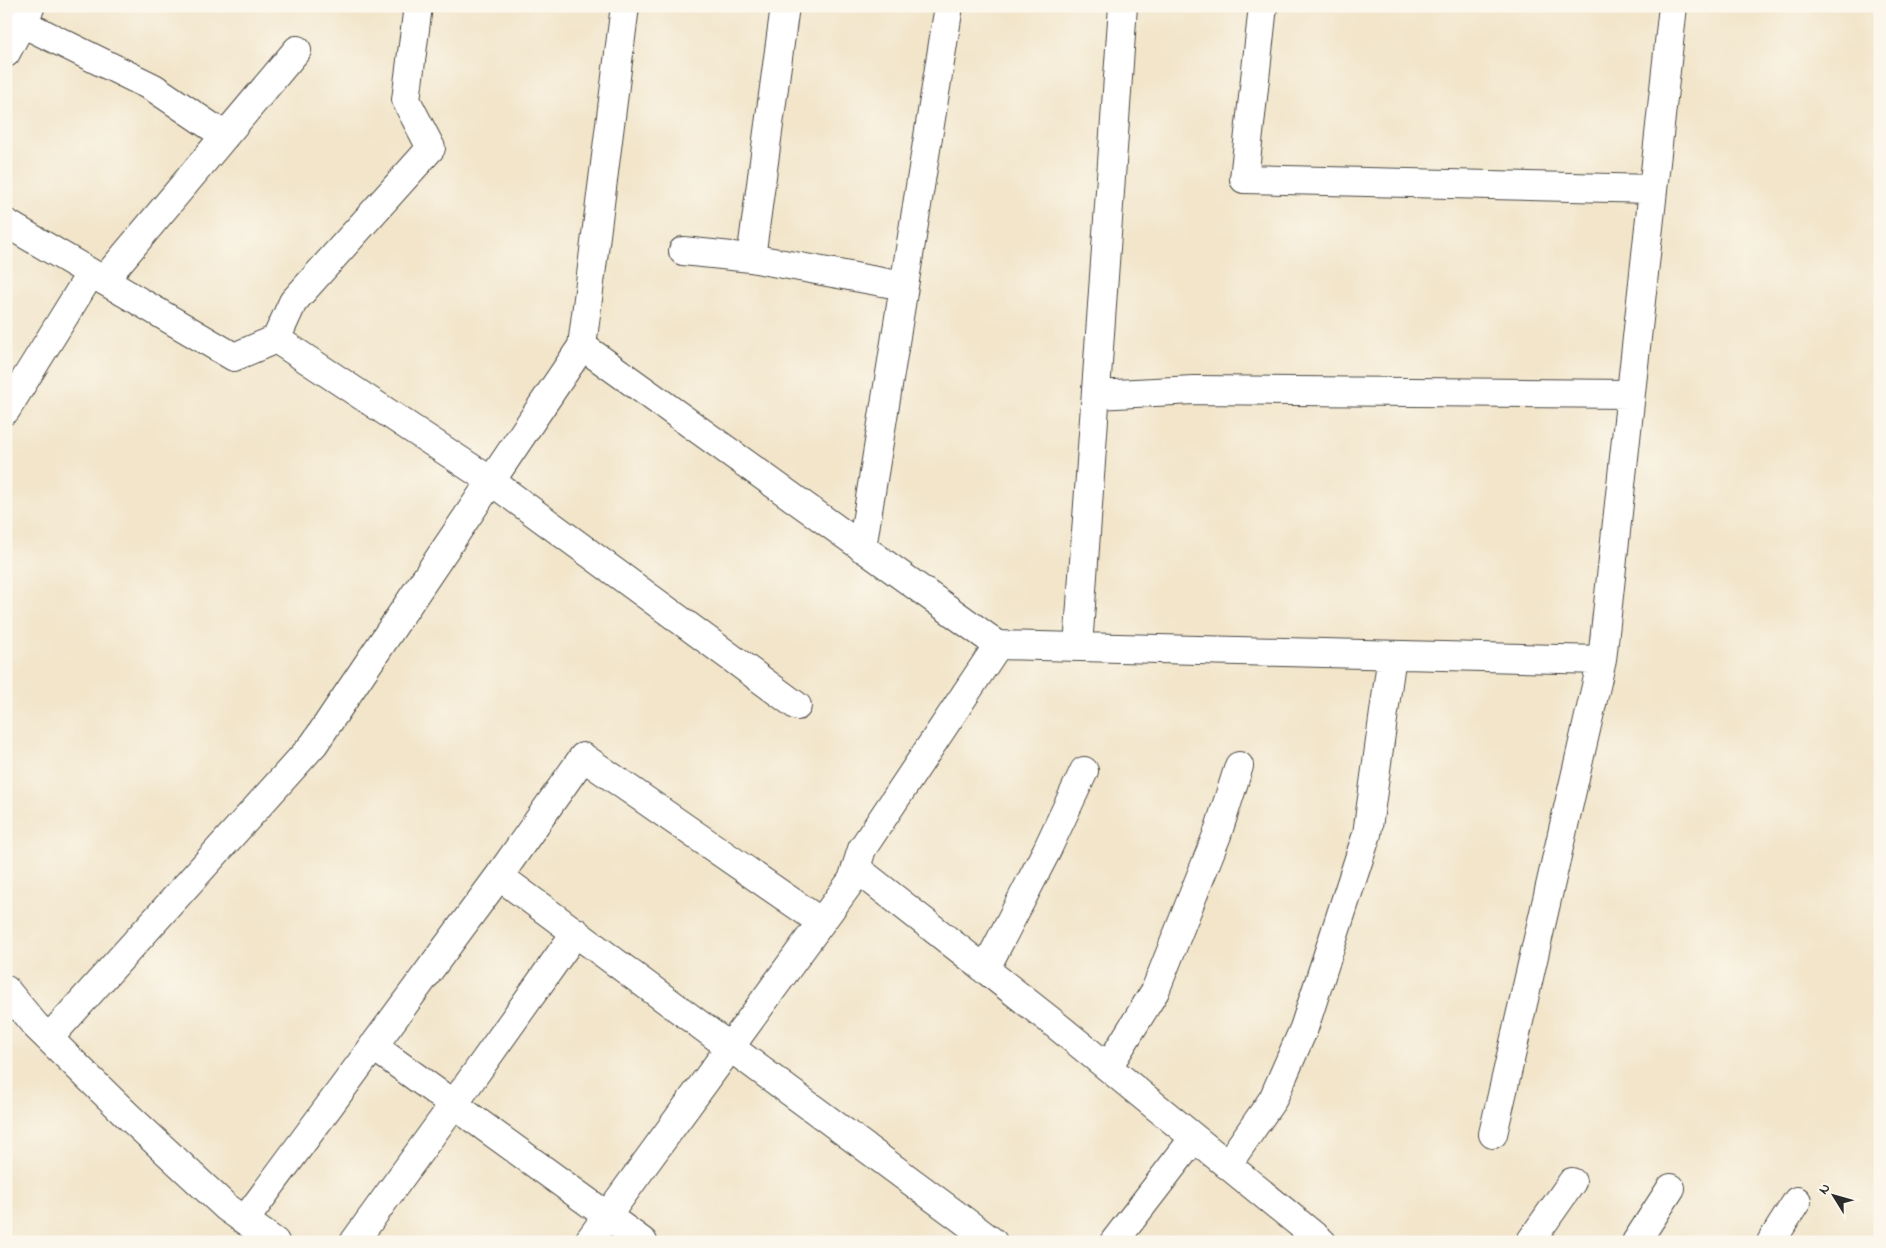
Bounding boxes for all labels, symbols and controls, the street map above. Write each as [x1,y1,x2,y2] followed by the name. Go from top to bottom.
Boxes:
[1808,1170,1858,1220] north arrow
[1814,1179,1836,1199] text: N

